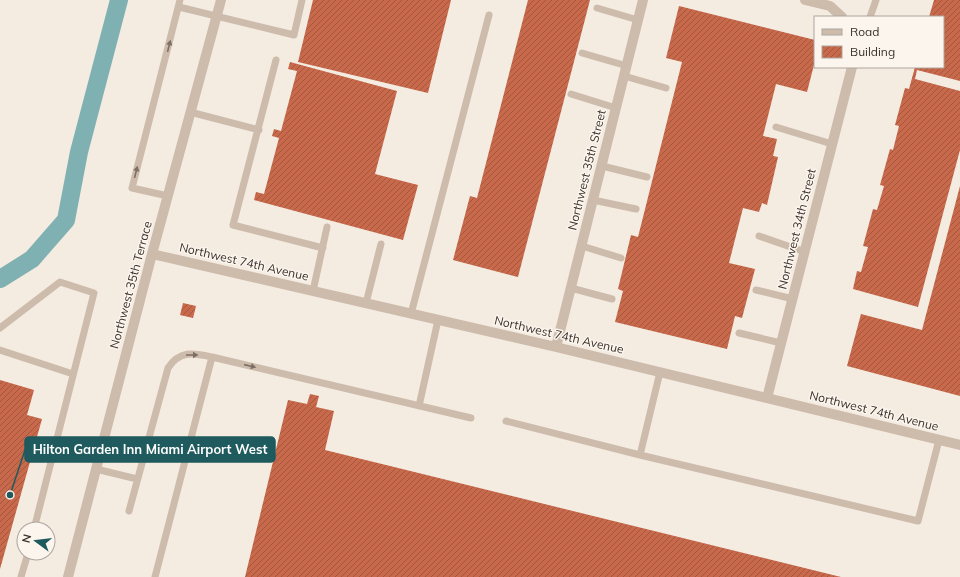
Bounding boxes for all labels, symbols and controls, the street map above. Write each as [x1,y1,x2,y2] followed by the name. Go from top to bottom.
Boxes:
[814,16,944,68] legend
[850,24,879,39] text: Road
[166,40,172,52] one-way arrow
[850,44,895,59] text: Building
[564,108,609,232] street label: Northwest 35th Street
[134,166,140,178] one-way arrow
[774,167,819,291] street label: Northwest 34th Street
[106,219,155,350] street label: Northwest 35th Terrace
[178,239,310,284] street label: Northwest 74th Avenue
[493,312,625,357] street label: Northwest 74th Avenue
[186,352,199,358] one-way arrow
[243,364,256,370] one-way arrow
[808,387,940,434] street label: Northwest 74th Avenue
[25,437,275,462] callout: Hilton Garden Inn Miami Airport West
[33,441,267,457] text: Hilton Garden Inn Miami Airport West
[16,521,56,561] north arrow
[19,533,34,544] text: N

